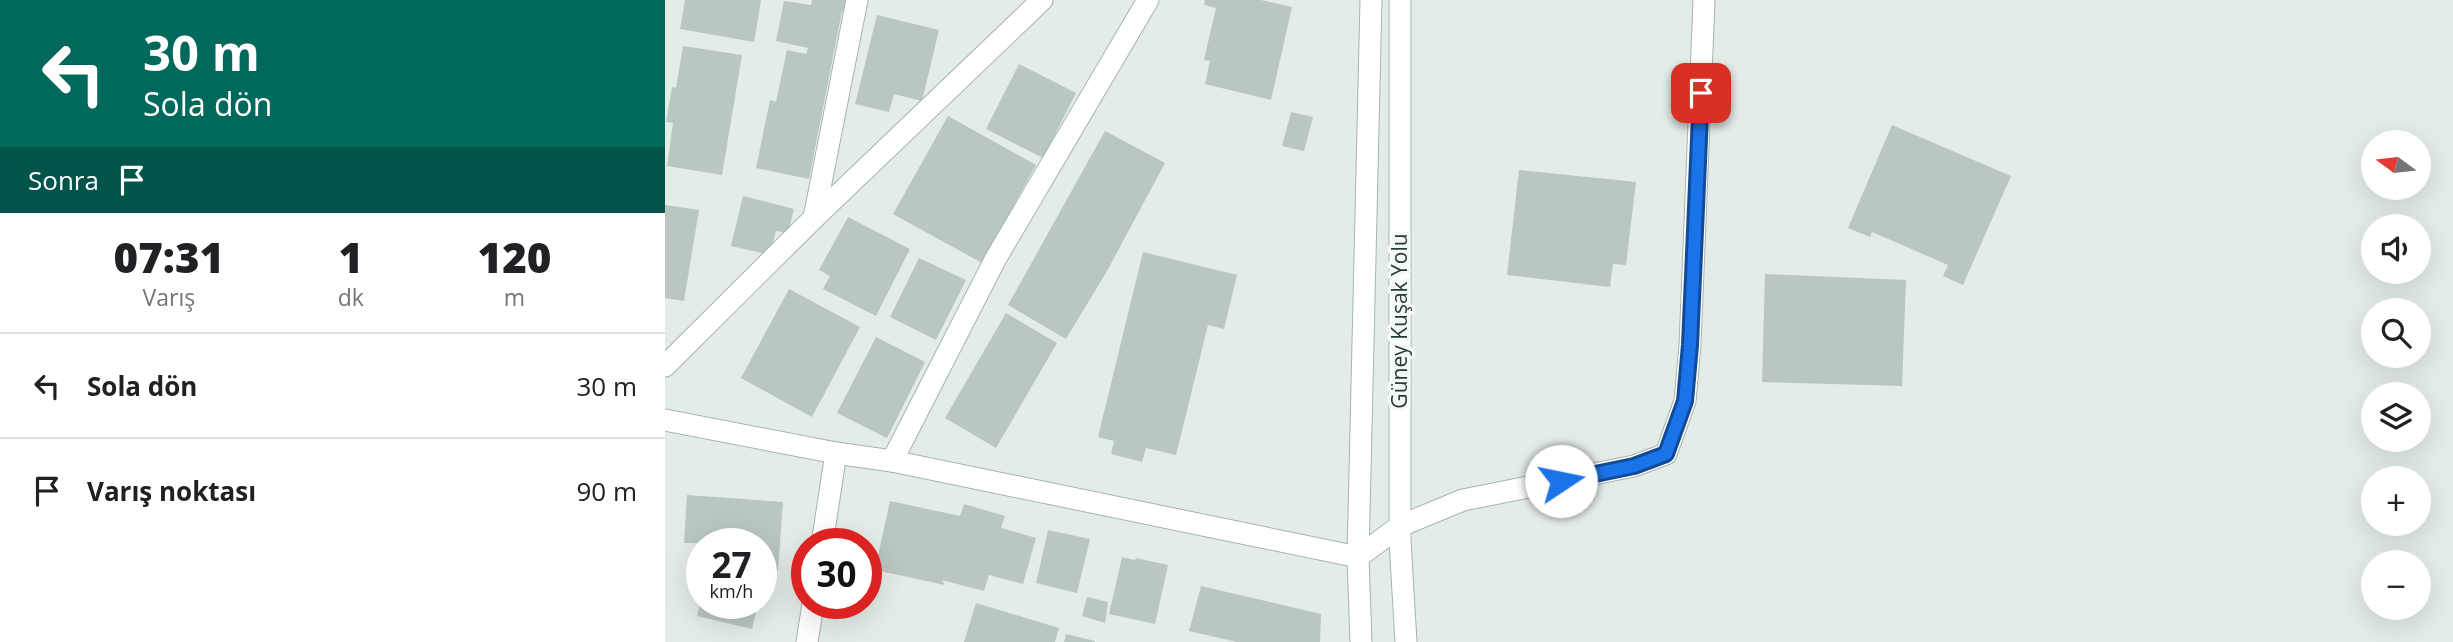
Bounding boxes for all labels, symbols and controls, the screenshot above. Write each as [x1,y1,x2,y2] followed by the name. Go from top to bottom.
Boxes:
[143,19,260,85] text: 30 m
[28,28,119,119] icon: left
[1671,63,1731,123] pin
[1682,74,1720,112] icon: arrive
[143,82,272,125] text: Sola dön
[2361,130,2431,200] north arrow
[2361,130,2431,620] map controls
[113,161,151,199] icon: arrive
[28,162,99,198] text: Sonra
[2361,214,2431,284] button: sound
[114,228,224,285] text: 07:31
[339,228,363,285] text: 1
[478,228,551,285] text: 120
[1385,233,1413,409] street label: Güney Kuşak Yolu
[143,281,195,313] text: Varış
[338,281,364,313] text: dk
[504,281,525,313] text: m
[2361,298,2431,368] button: search
[28,367,66,405] icon: left
[87,368,197,404] text: Sola dön
[576,368,637,404] text: 30 m
[2361,382,2431,452] button: layers
[1524,444,1598,518] position arrow
[2361,466,2431,536] button: +
[28,472,66,510] icon: arrive
[87,473,256,509] text: Varış noktası
[576,473,637,509] text: 90 m
[791,528,882,619] speed limit sign: 30
[711,541,752,588] text: 27
[2361,550,2431,620] button: −
[710,579,753,603] text: km/h

